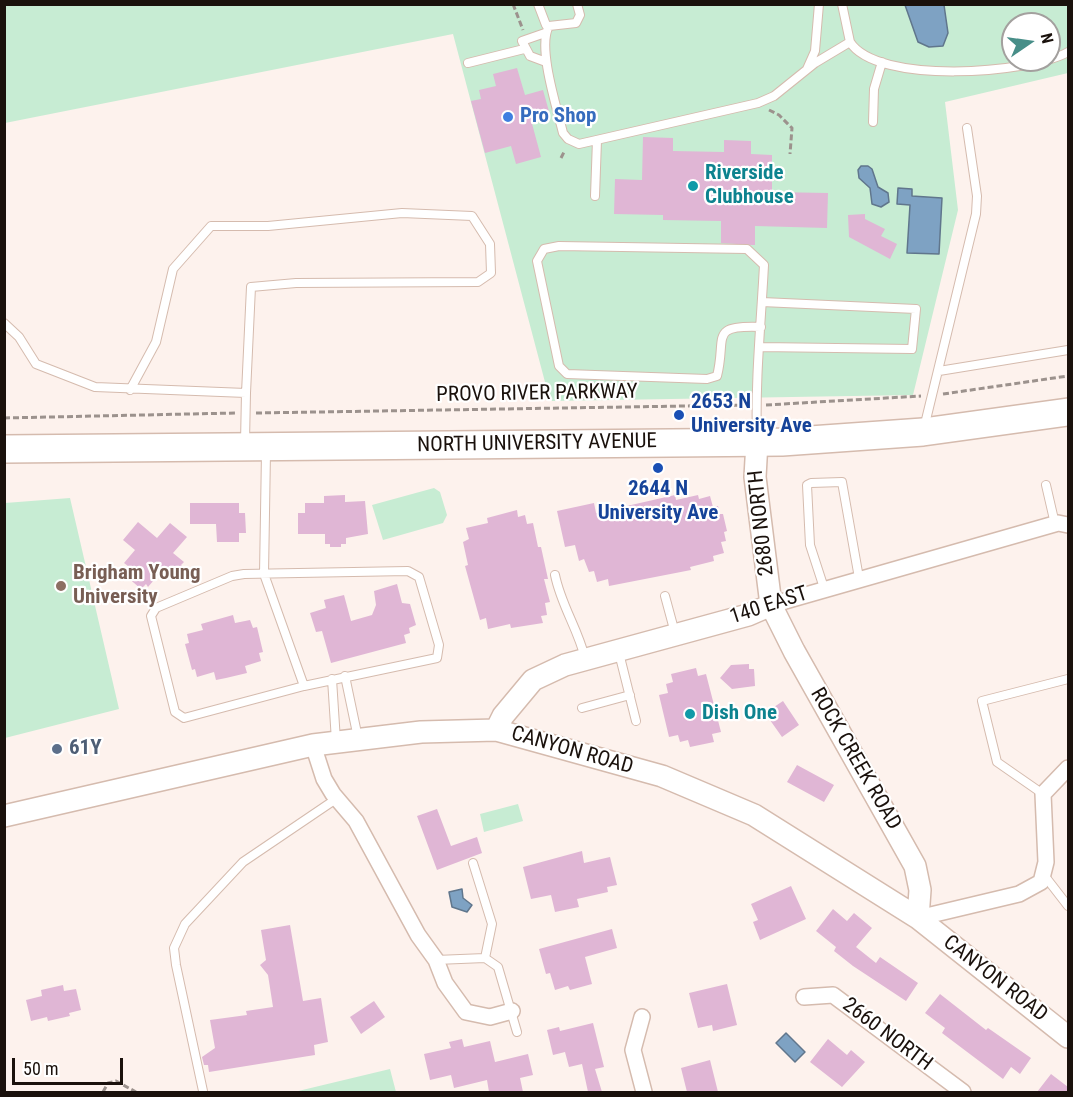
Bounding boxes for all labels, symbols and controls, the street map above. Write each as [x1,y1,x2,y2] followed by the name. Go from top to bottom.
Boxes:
[1001,12,1061,72] north arrow
[1037,31,1057,45] text: N
[520,104,596,130] place label: Pro Shop
[501,110,515,124] marker: Pro Shop
[705,161,794,211] place label: Riverside Clubhouse
[686,179,700,193] marker: Riverside Clubhouse
[436,380,638,408] street label: PROVO RIVER PARKWAY
[691,390,812,440] place label: 2653 N University Ave
[672,408,686,422] marker: 2653 N University Ave
[417,429,657,459] street label: NORTH UNIVERSITY AVENUE
[651,461,665,475] marker: 2644 N University Ave
[744,469,780,577] street label: 2680 NORTH
[598,477,718,527] place label: 2644 N University Ave
[73,561,201,611] place label: Brigham Young University
[54,579,68,593] marker: Brigham Young University
[727,582,811,630] street label: 140 EAST
[804,684,906,834] street label: ROCK CREEK ROAD
[702,701,777,727] place label: Dish One
[683,707,697,721] marker: Dish One
[508,722,636,780] street label: CANYON ROAD
[69,736,102,762] place label: 61Y
[50,742,64,756] marker: 61Y
[938,930,1052,1028] street label: CANYON ROAD
[837,993,937,1077] street label: 2660 NORTH
[15,1046,126,1084] scale bar
[23,1058,58,1079] text: 50 m

